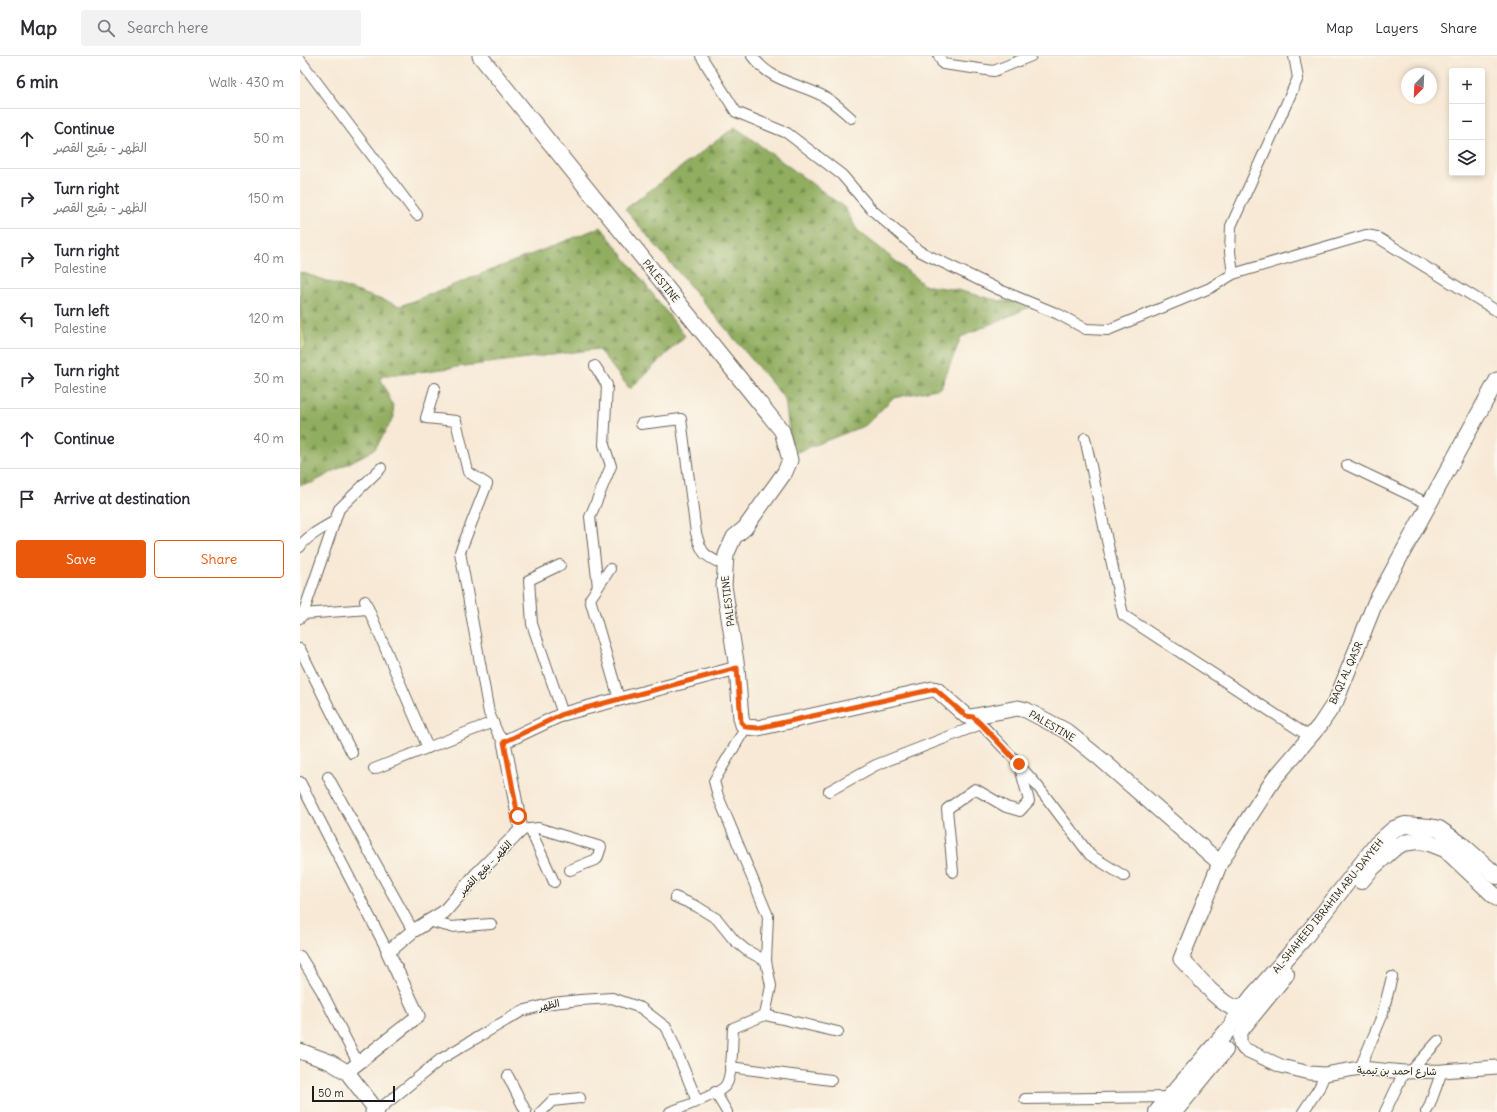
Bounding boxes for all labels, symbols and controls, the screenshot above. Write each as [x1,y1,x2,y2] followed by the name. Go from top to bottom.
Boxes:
[81,10,361,46] search box
[20,16,57,40] text: Map
[95,17,117,39] icon: search
[127,18,208,37] text: Search here
[1326,19,1353,37] text: Map
[1375,19,1418,37] text: Layers
[1440,19,1477,37] text: Share
[1401,68,1437,104] north arrow
[1449,68,1485,176] map controls
[1449,68,1485,104] button: +
[16,71,58,93] text: 6 min
[209,74,284,91] text: Walk · 430 m
[1449,104,1485,140] button: −
[54,119,115,138] text: Continue
[16,128,38,150] icon: ahead
[253,130,284,147] text: 50 m
[54,139,147,156] text: الظهر - بقيع القصر
[1449,140,1485,176] button: layers
[54,179,119,198] text: Turn right
[16,188,38,210] icon: right
[248,190,284,207] text: 150 m
[54,199,147,216] text: الظهر - بقيع القصر
[54,241,119,260] text: Turn right
[16,248,38,270] icon: right
[253,250,284,267] text: 40 m
[640,257,682,305] street label: PALESTINE
[54,260,107,277] text: Palestine
[54,301,109,320] text: Turn left
[16,308,38,330] icon: left
[249,310,284,327] text: 120 m
[54,320,107,337] text: Palestine
[54,361,119,380] text: Turn right
[16,368,38,390] icon: right
[254,370,284,387] text: 30 m
[54,380,107,397] text: Palestine
[16,428,38,450] icon: ahead
[54,429,115,448] text: Continue
[253,430,284,447] text: 40 m
[16,488,38,510] icon: arrive
[54,489,190,508] text: Arrive at destination
[16,540,146,578] button: Save
[154,540,284,578] button: Share
[718,575,738,627] street label: PALESTINE
[1326,639,1366,706] street label: BAQI AL QASR
[1027,708,1078,745] street label: PALESTINE
[1010,755,1028,773] route end
[509,807,527,825] route start
[1270,836,1386,976] street label: AL-SHAHEED IBRAHIM ABU-DAYYEH
[455,838,515,900] street label: الظهر - بقيع القصر
[536,996,561,1014] street label: الظهر
[1357,1064,1437,1079] street label: شارع احمد بن تيمية
[312,1084,395,1103] scale bar
[318,1086,344,1100] text: 50 m

